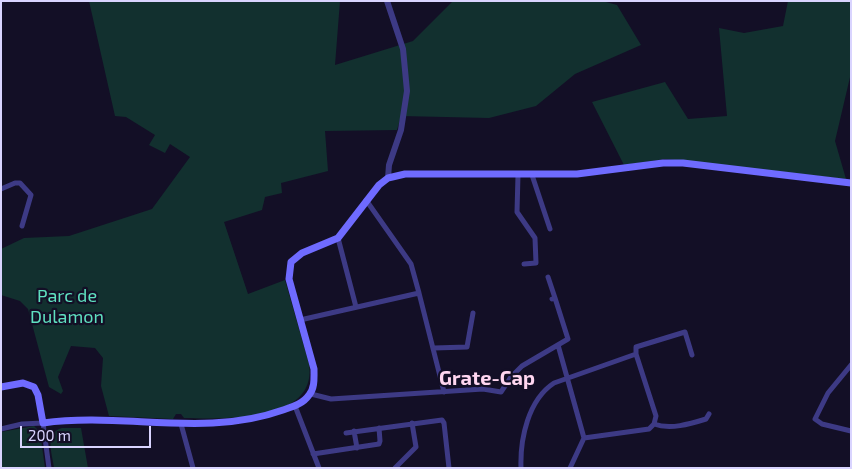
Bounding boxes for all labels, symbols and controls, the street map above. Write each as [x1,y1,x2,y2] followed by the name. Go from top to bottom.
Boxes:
[30,285,104,328] park label: Parc de Dulamon
[439,366,535,390] district label: Grate-Cap
[22,416,154,448] scale bar
[28,426,71,444] text: 200 m

